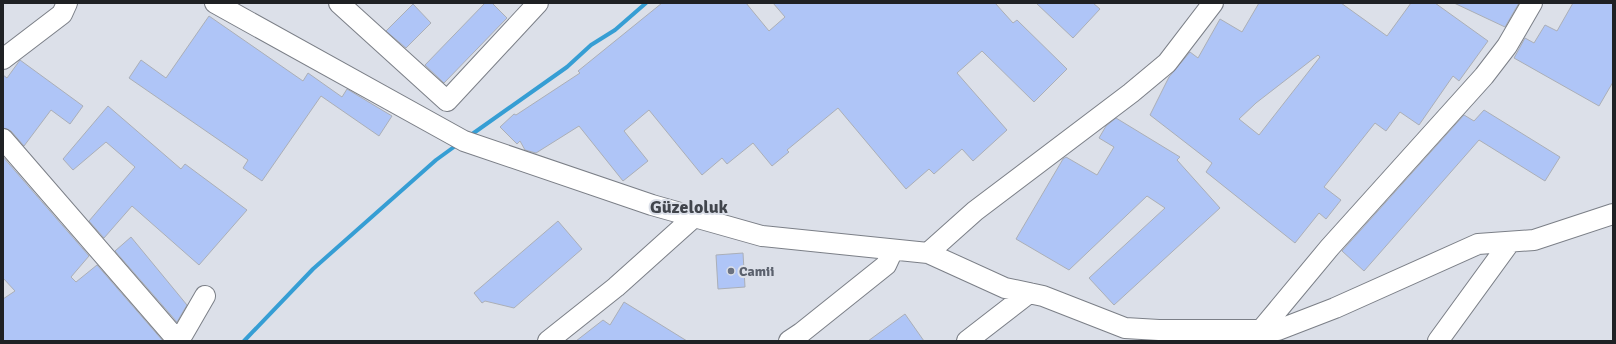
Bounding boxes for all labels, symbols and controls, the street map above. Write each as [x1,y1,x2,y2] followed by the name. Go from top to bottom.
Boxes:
[650,196,729,218] district label: Güzeloluk
[739,263,774,280] place label: Camii
[726,266,736,276] marker: Camii

